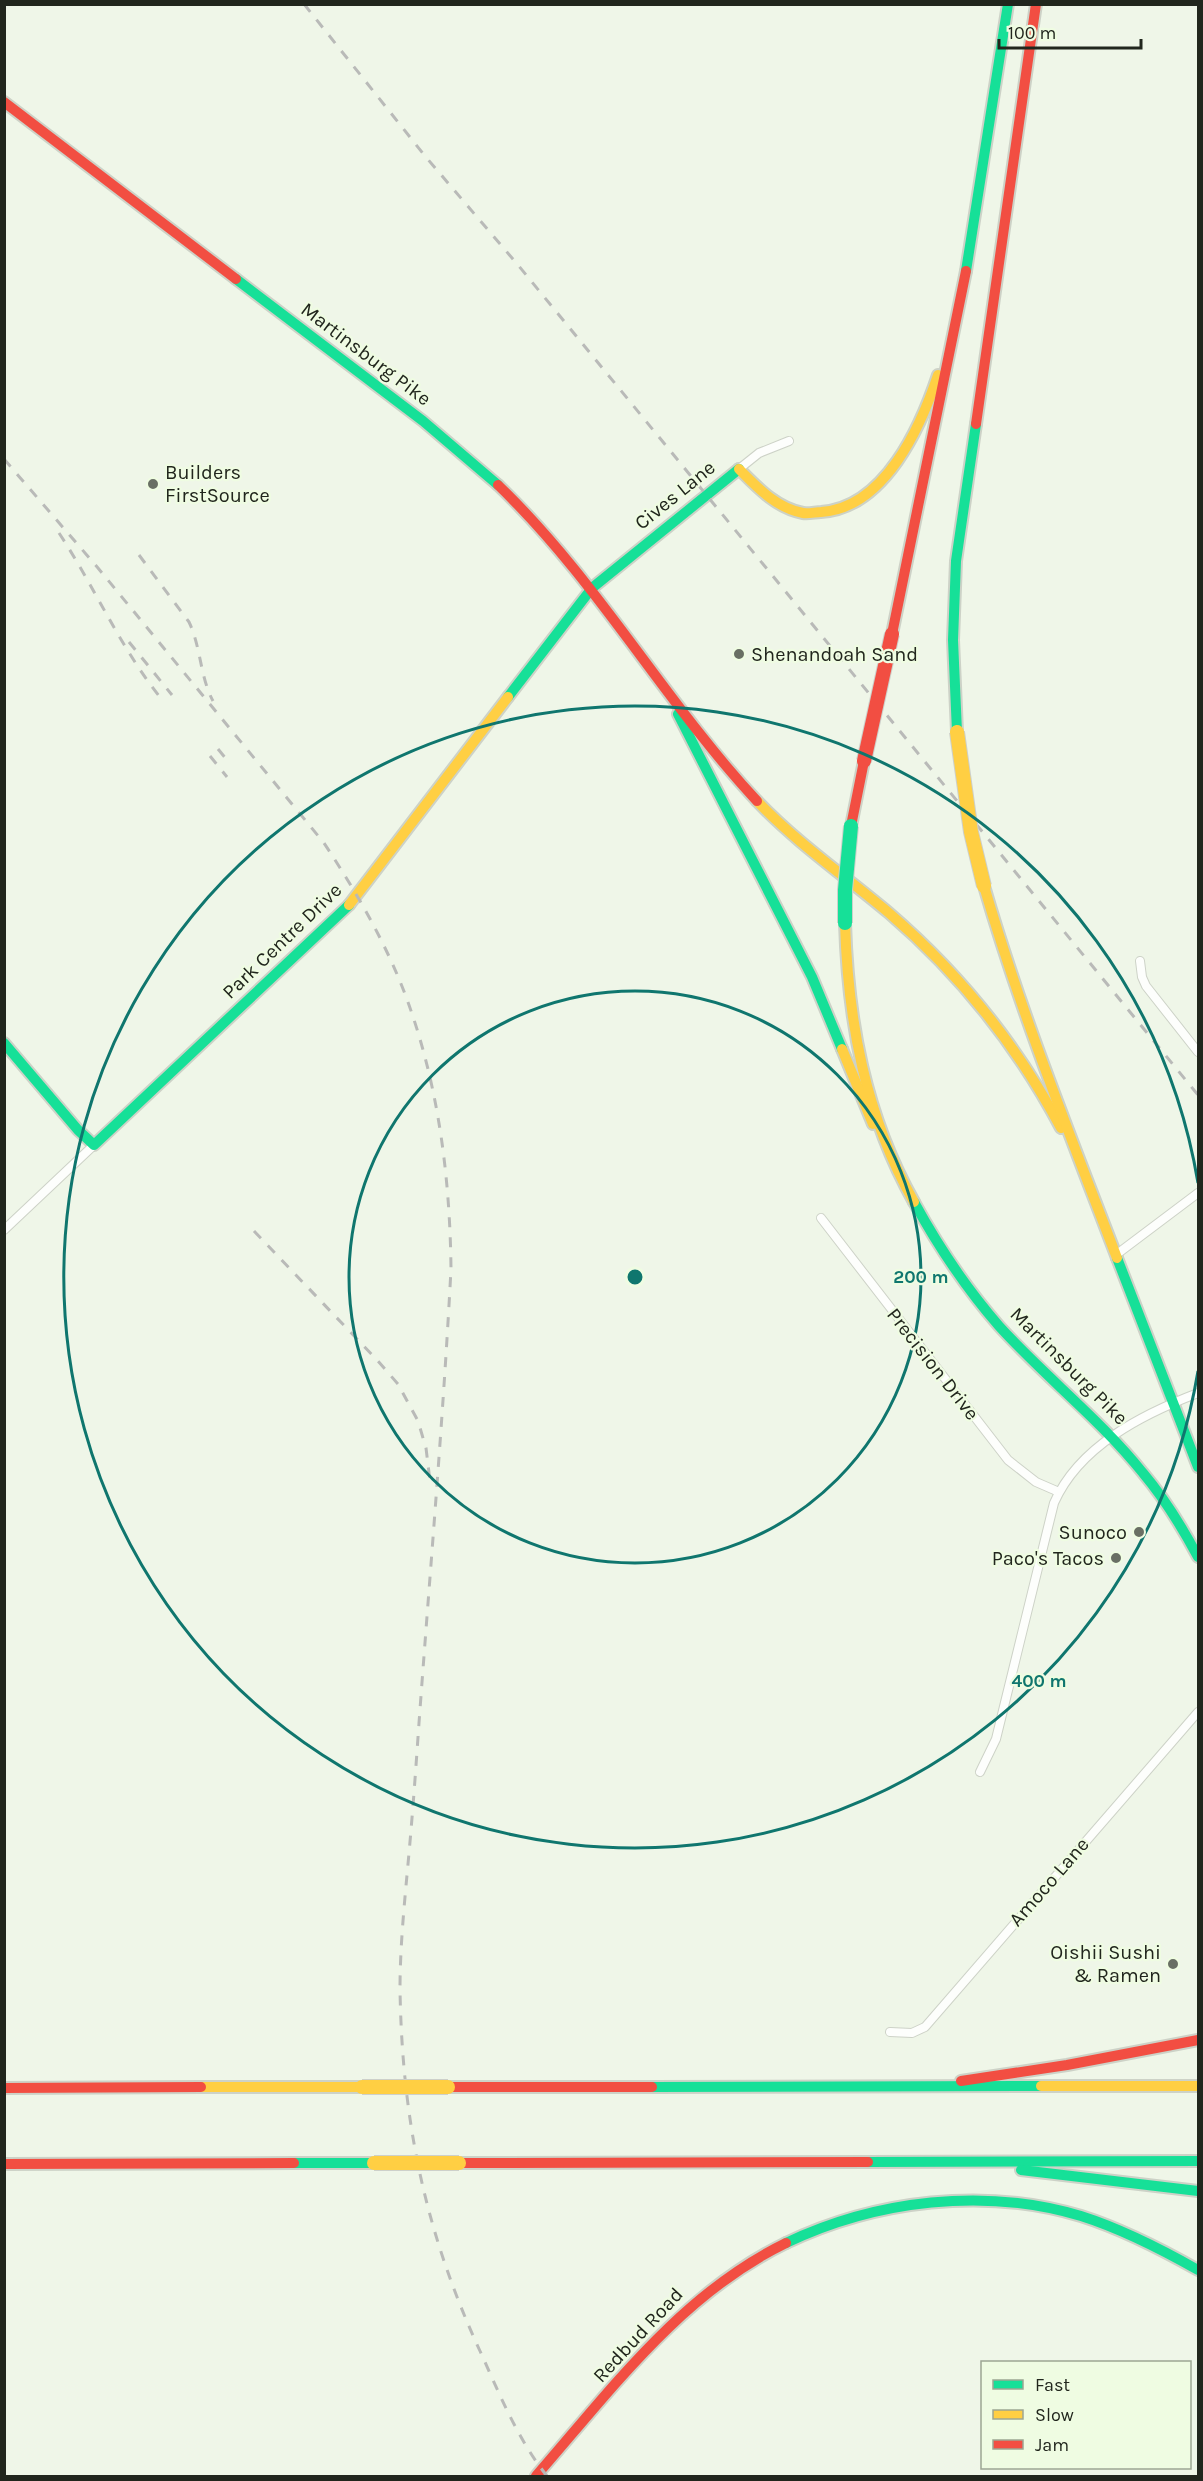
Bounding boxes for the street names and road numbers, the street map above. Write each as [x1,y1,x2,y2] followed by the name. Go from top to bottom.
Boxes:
[296,298,436,410] street label: Martinsburg Pike
[630,456,720,534] street label: Cives Lane
[218,878,346,1004] street label: Park Centre Drive
[1005,1302,1133,1430] street label: Martinsburg Pike
[882,1303,984,1425] street label: Precision Drive
[1004,1833,1094,1931] street label: Amoco Lane
[588,2283,688,2387] street label: Redbud Road

